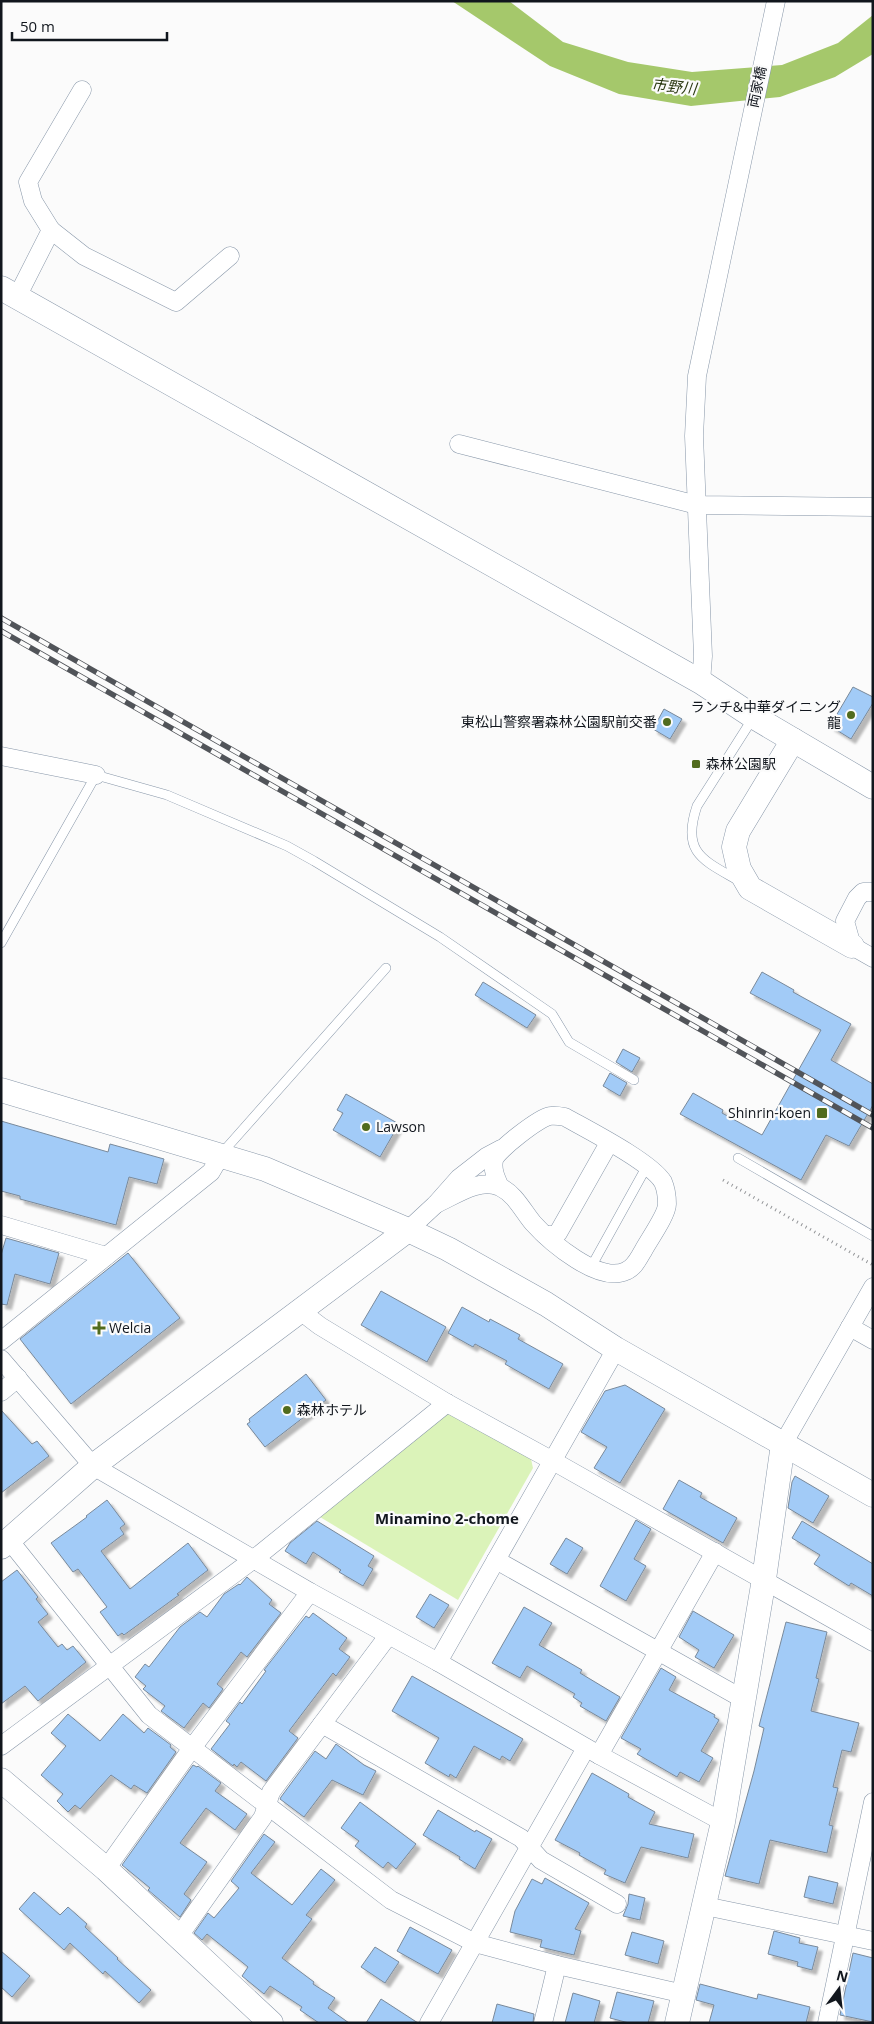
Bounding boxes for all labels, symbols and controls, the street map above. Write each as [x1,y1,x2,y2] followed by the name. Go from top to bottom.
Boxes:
[12,10,168,42] scale bar
[20,16,55,36] text: 50 m
[743,64,770,109] street label: 両家橋
[651,74,700,99] water label: 市野川
[691,697,841,732] place label: ランチ&中華ダイニング 龍
[845,709,857,721] marker: ランチ&中華ダイニング 龍
[461,712,657,731] place label: 東松山警察署森林公園駅前交番
[661,716,673,728] marker: 東松山警察署森林公園駅前交番
[706,754,776,773] place label: 森林公園駅
[690,758,702,770] marker: 森林公園駅
[728,1103,811,1122] place label: Shinrin-koen
[815,1106,829,1120] marker: Shinrin-koen
[376,1117,426,1136] place label: Lawson
[360,1121,372,1133] marker: Lawson
[109,1318,151,1337] place label: Welcia
[93,1322,105,1334] marker: Welcia
[297,1400,367,1419] place label: 森林ホテル
[281,1404,293,1416] marker: 森林ホテル
[375,1508,519,1528] district label: Minamino 2-chome
[814,1964,864,2014] north arrow
[835,1965,850,1987] text: N

